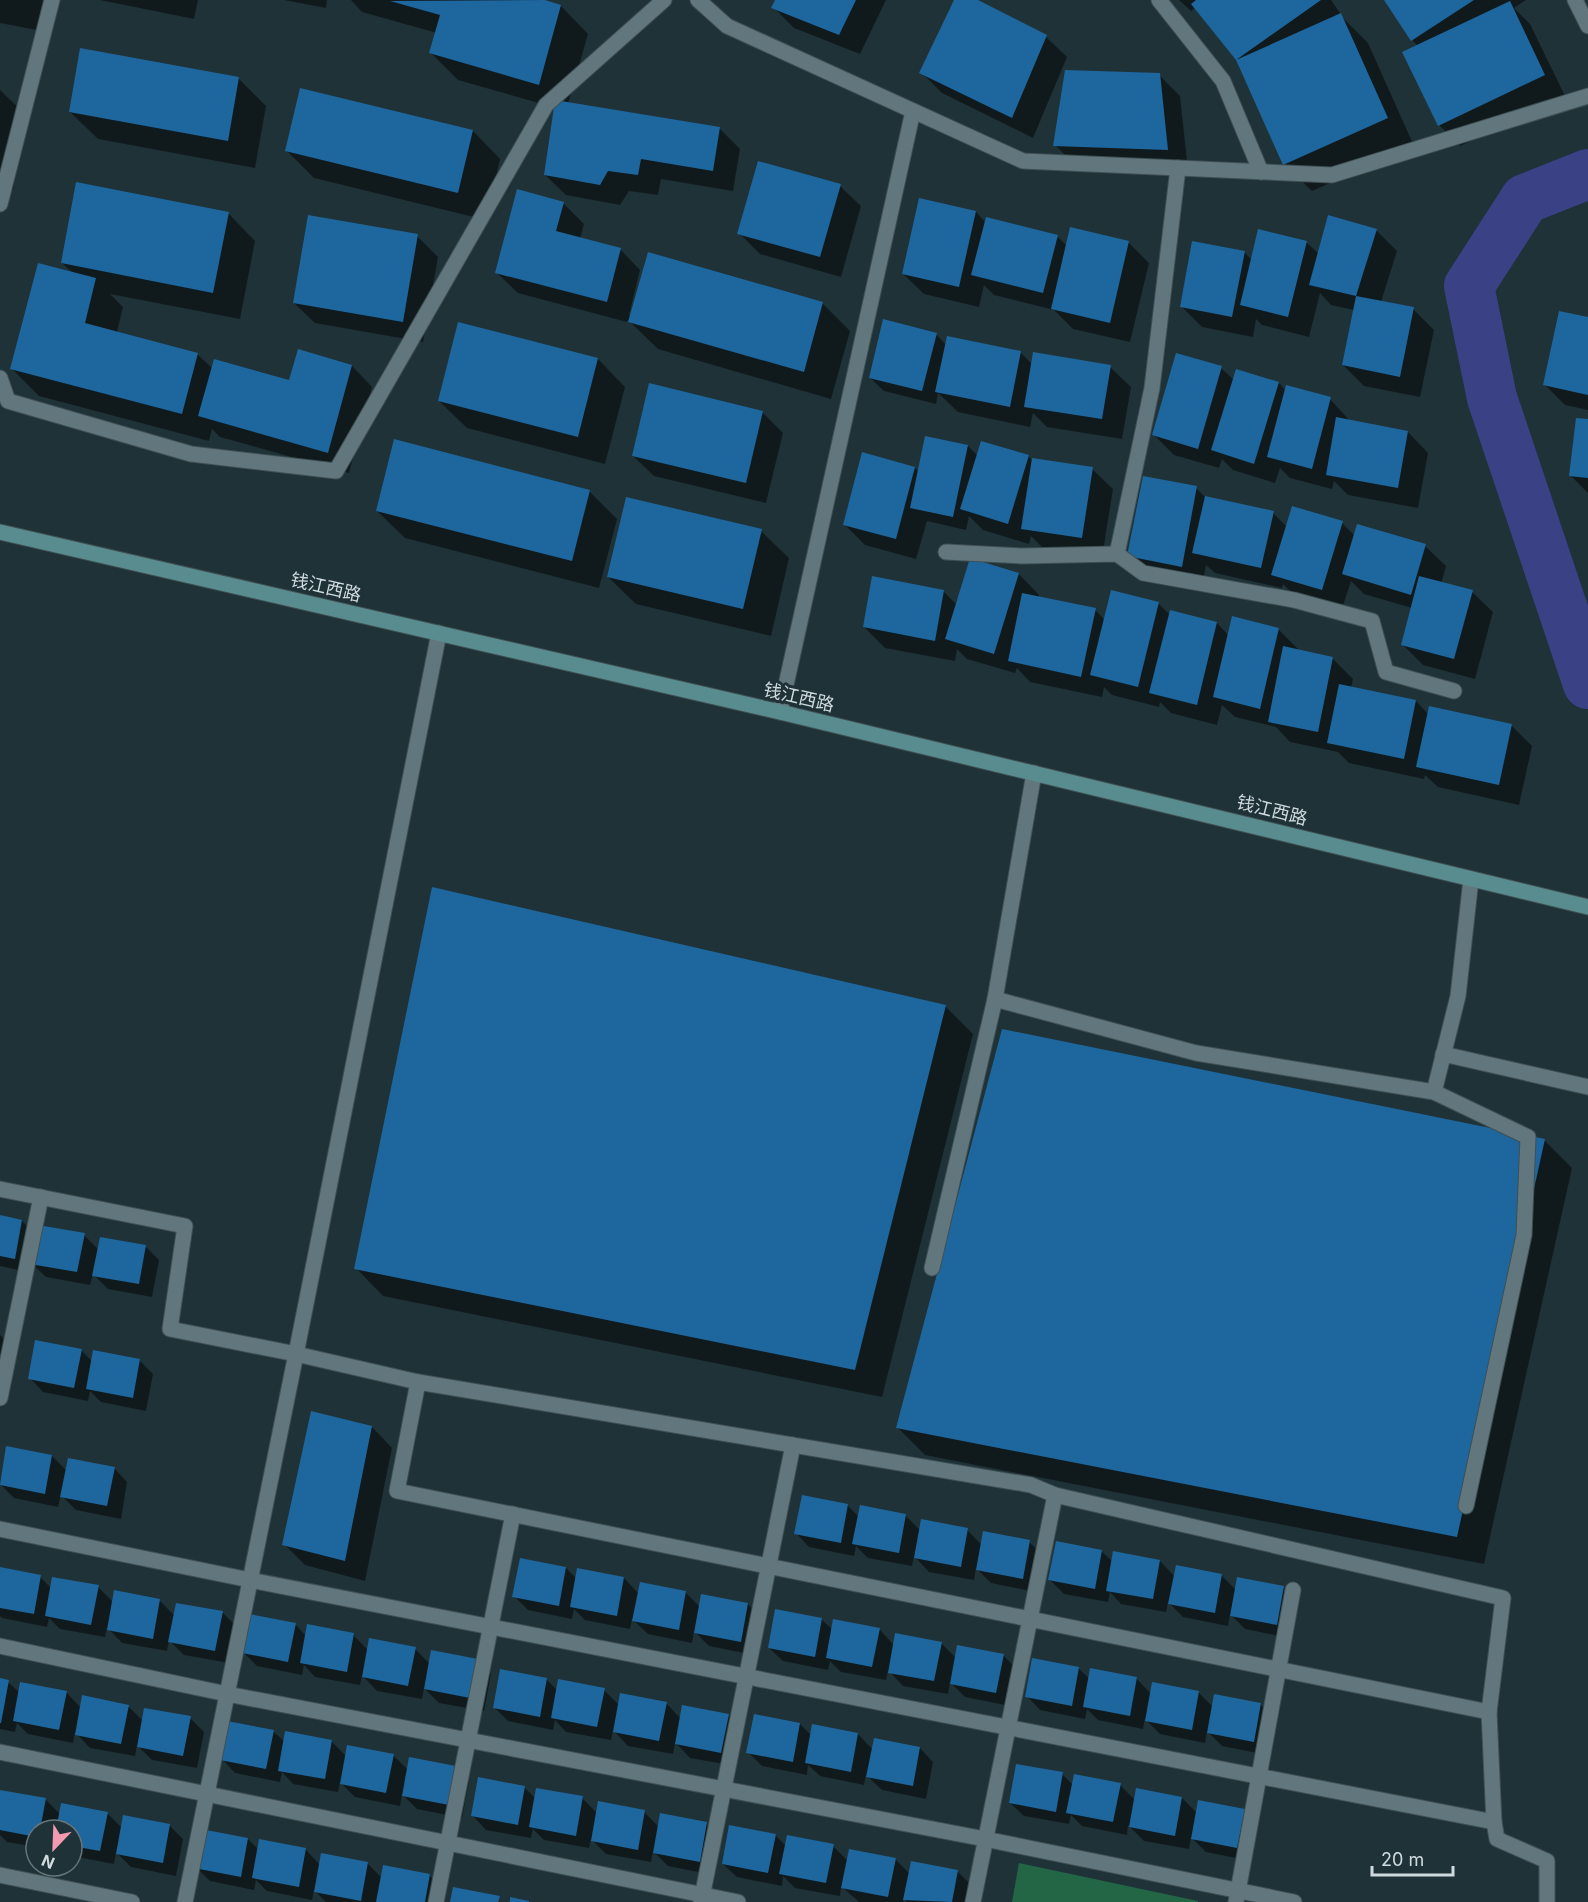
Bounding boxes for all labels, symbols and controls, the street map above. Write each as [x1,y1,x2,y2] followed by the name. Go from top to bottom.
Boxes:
[289,569,363,605] street label: 钱江西路
[762,679,836,715] street label: 钱江西路
[1235,791,1309,829] street label: 钱江西路
[24,1818,84,1878] north arrow
[1372,1839,1453,1877] scale bar
[1381,1849,1424,1870] text: 20 m
[39,1850,58,1873] text: N

